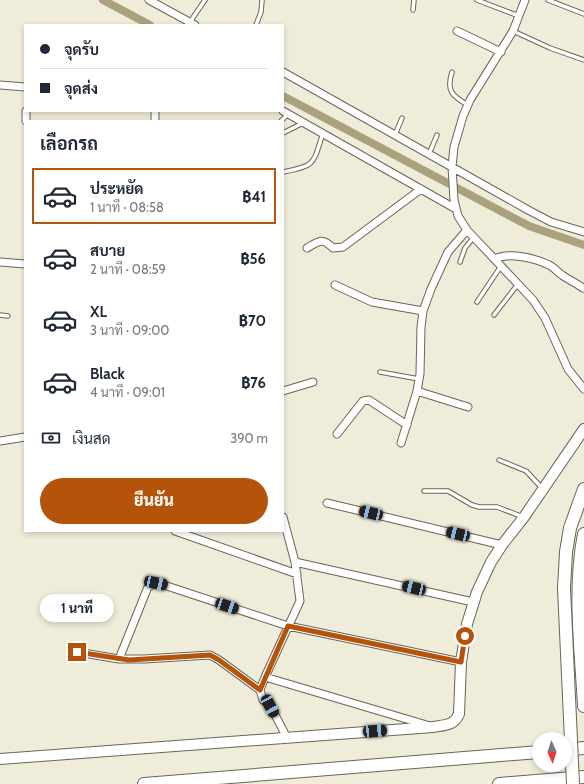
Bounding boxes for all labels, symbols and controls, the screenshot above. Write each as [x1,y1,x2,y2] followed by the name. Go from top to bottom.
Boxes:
[64,41,99,59] text: จุดรับ
[64,80,98,98] text: จุดส่ง
[40,133,98,155] text: เลือกรถ
[42,178,78,214] icon: car
[90,180,143,198] text: ประหยัด
[242,188,266,206] text: ฿41
[90,199,164,215] text: 1 นาที · 08:58
[42,240,78,276] icon: car
[90,242,125,260] text: สบาย
[240,250,266,268] text: ฿56
[90,261,166,277] text: 2 นาที · 08:59
[42,302,78,338] icon: car
[90,303,107,321] text: XL
[239,312,266,330] text: ฿70
[90,322,169,338] text: 3 นาที · 09:00
[42,364,78,400] icon: car
[90,365,125,383] text: Black
[241,374,266,392] text: ฿76
[90,384,165,400] text: 4 นาที · 09:01
[40,427,62,449] icon: cash
[72,430,111,448] text: เงินสด
[230,430,268,446] text: 390 m
[40,478,268,524] button: ยืนยัน
[358,504,384,522] car
[445,525,471,543] car
[143,575,169,591] car
[401,579,427,597] car
[40,594,114,622] callout: 1 นาที
[214,597,240,615] car
[61,600,93,616] text: 1 นาที
[456,627,474,645] route start
[68,643,86,661] route end
[259,693,281,719] car
[363,724,387,738] car
[532,732,572,772] north arrow
[532,732,572,772] map controls

